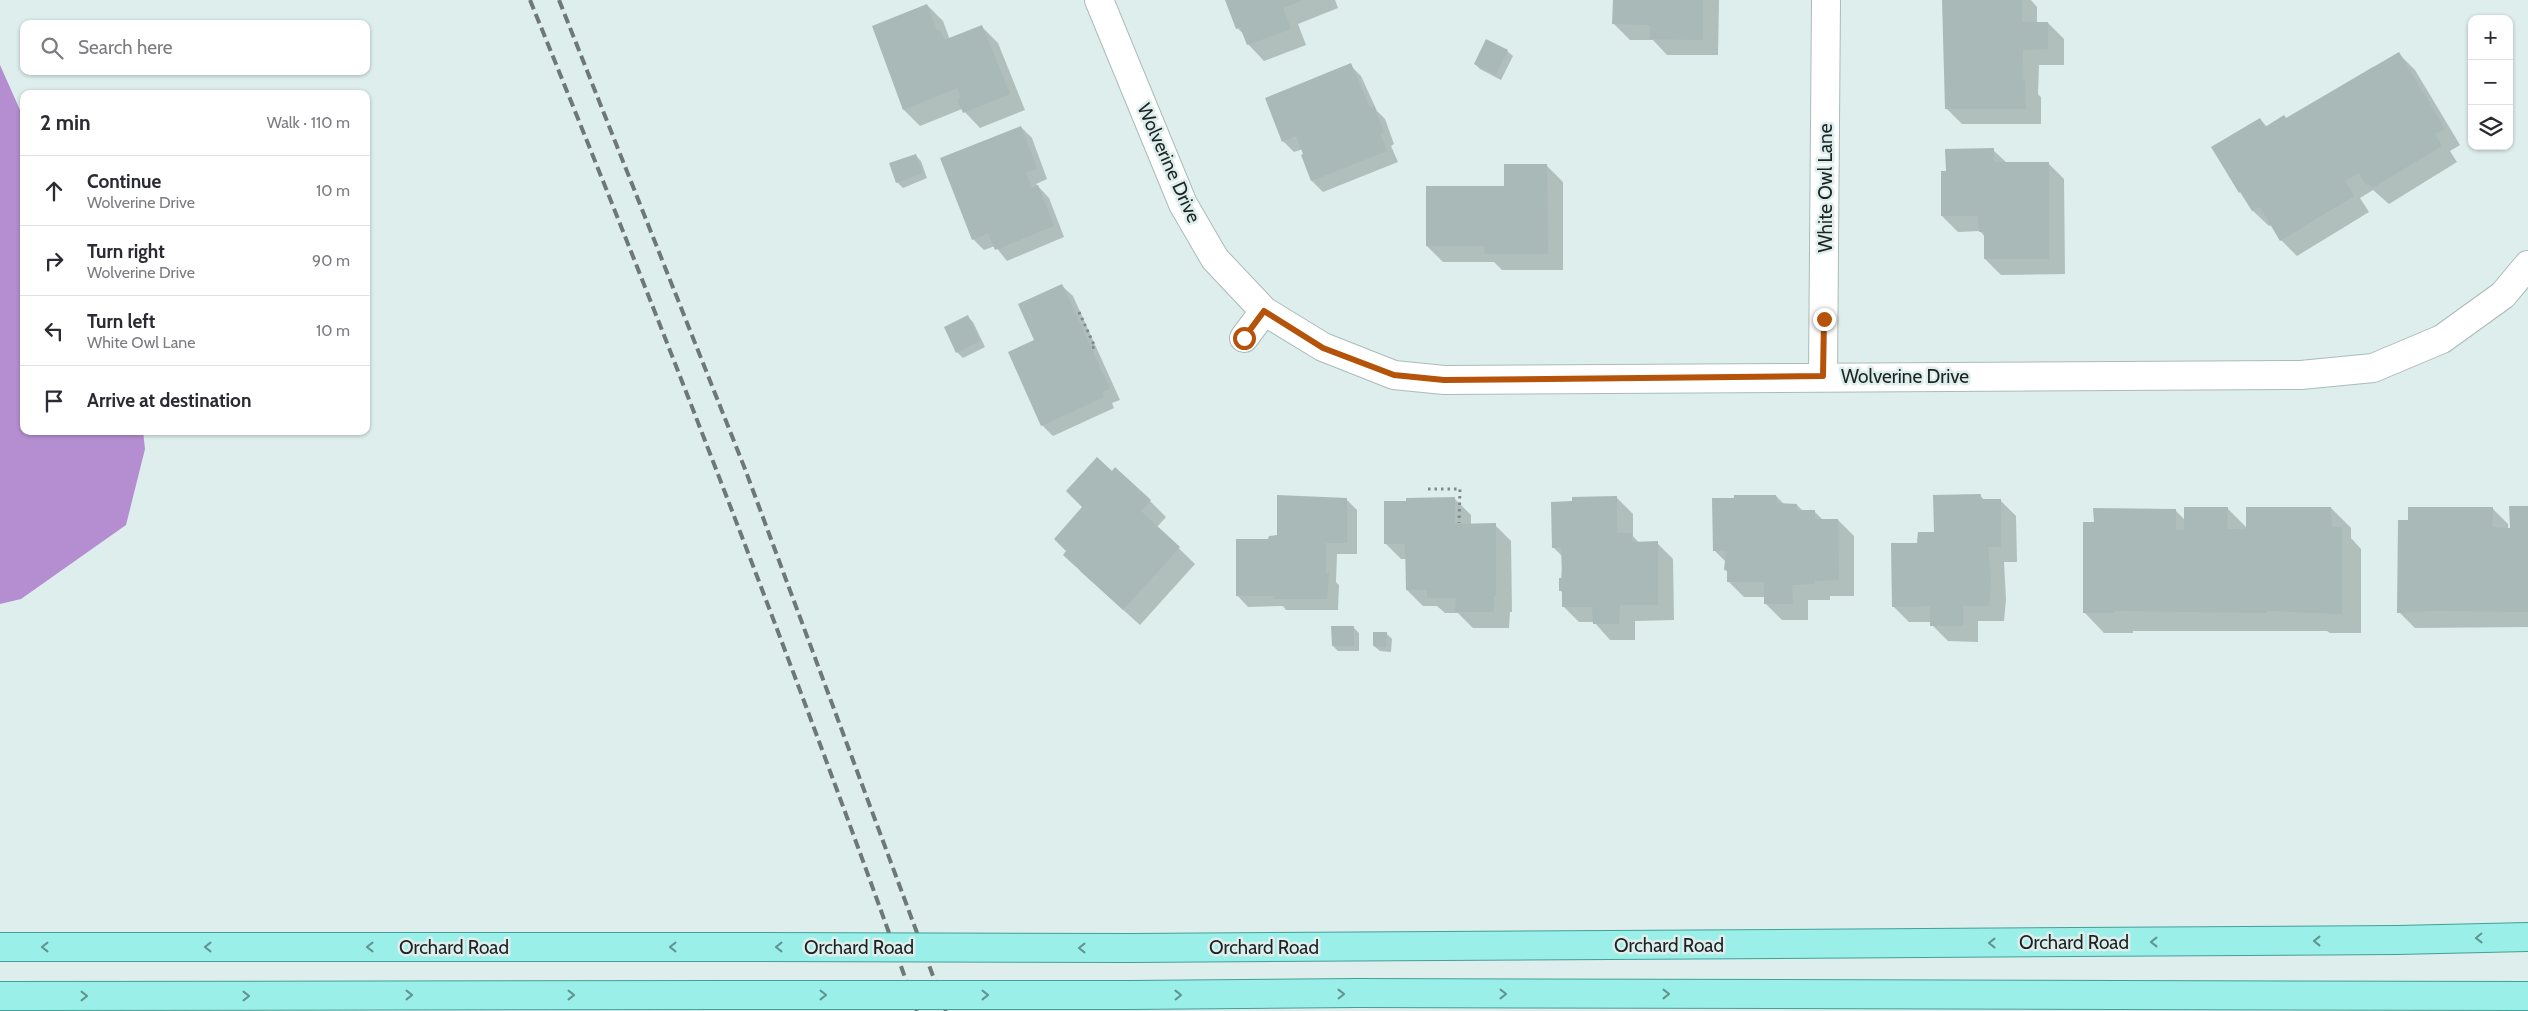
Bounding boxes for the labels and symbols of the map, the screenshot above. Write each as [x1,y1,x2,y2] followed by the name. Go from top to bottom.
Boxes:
[1132,100,1206,226] street label: Wolverine Drive
[1814,123,1837,252] street label: White Owl Lane
[1813,308,1836,331] route end
[1233,327,1256,350] route start
[1841,365,1969,388] street label: Wolverine Drive
[2019,931,2129,954] street label: Orchard Road
[2475,933,2483,944] one-way arrow
[1614,934,1724,957] street label: Orchard Road
[399,936,509,959] street label: Orchard Road
[804,936,914,959] street label: Orchard Road
[1209,936,1319,959] street label: Orchard Road
[2313,936,2320,946] one-way arrow
[2150,937,2158,947] one-way arrow
[1988,938,1996,948] one-way arrow
[41,942,49,952] one-way arrow
[204,942,212,952] one-way arrow
[366,942,374,952] one-way arrow
[669,942,676,952] one-way arrow
[775,942,782,952] one-way arrow
[1077,943,1085,953] one-way arrow
[1337,988,1345,999] one-way arrow
[1500,989,1508,999] one-way arrow
[1662,989,1670,999] one-way arrow
[405,990,413,1001] one-way arrow
[568,990,575,1000] one-way arrow
[819,990,827,1000] one-way arrow
[982,990,989,1000] one-way arrow
[1175,990,1183,1000] one-way arrow
[80,991,88,1001] one-way arrow
[242,991,250,1001] one-way arrow

